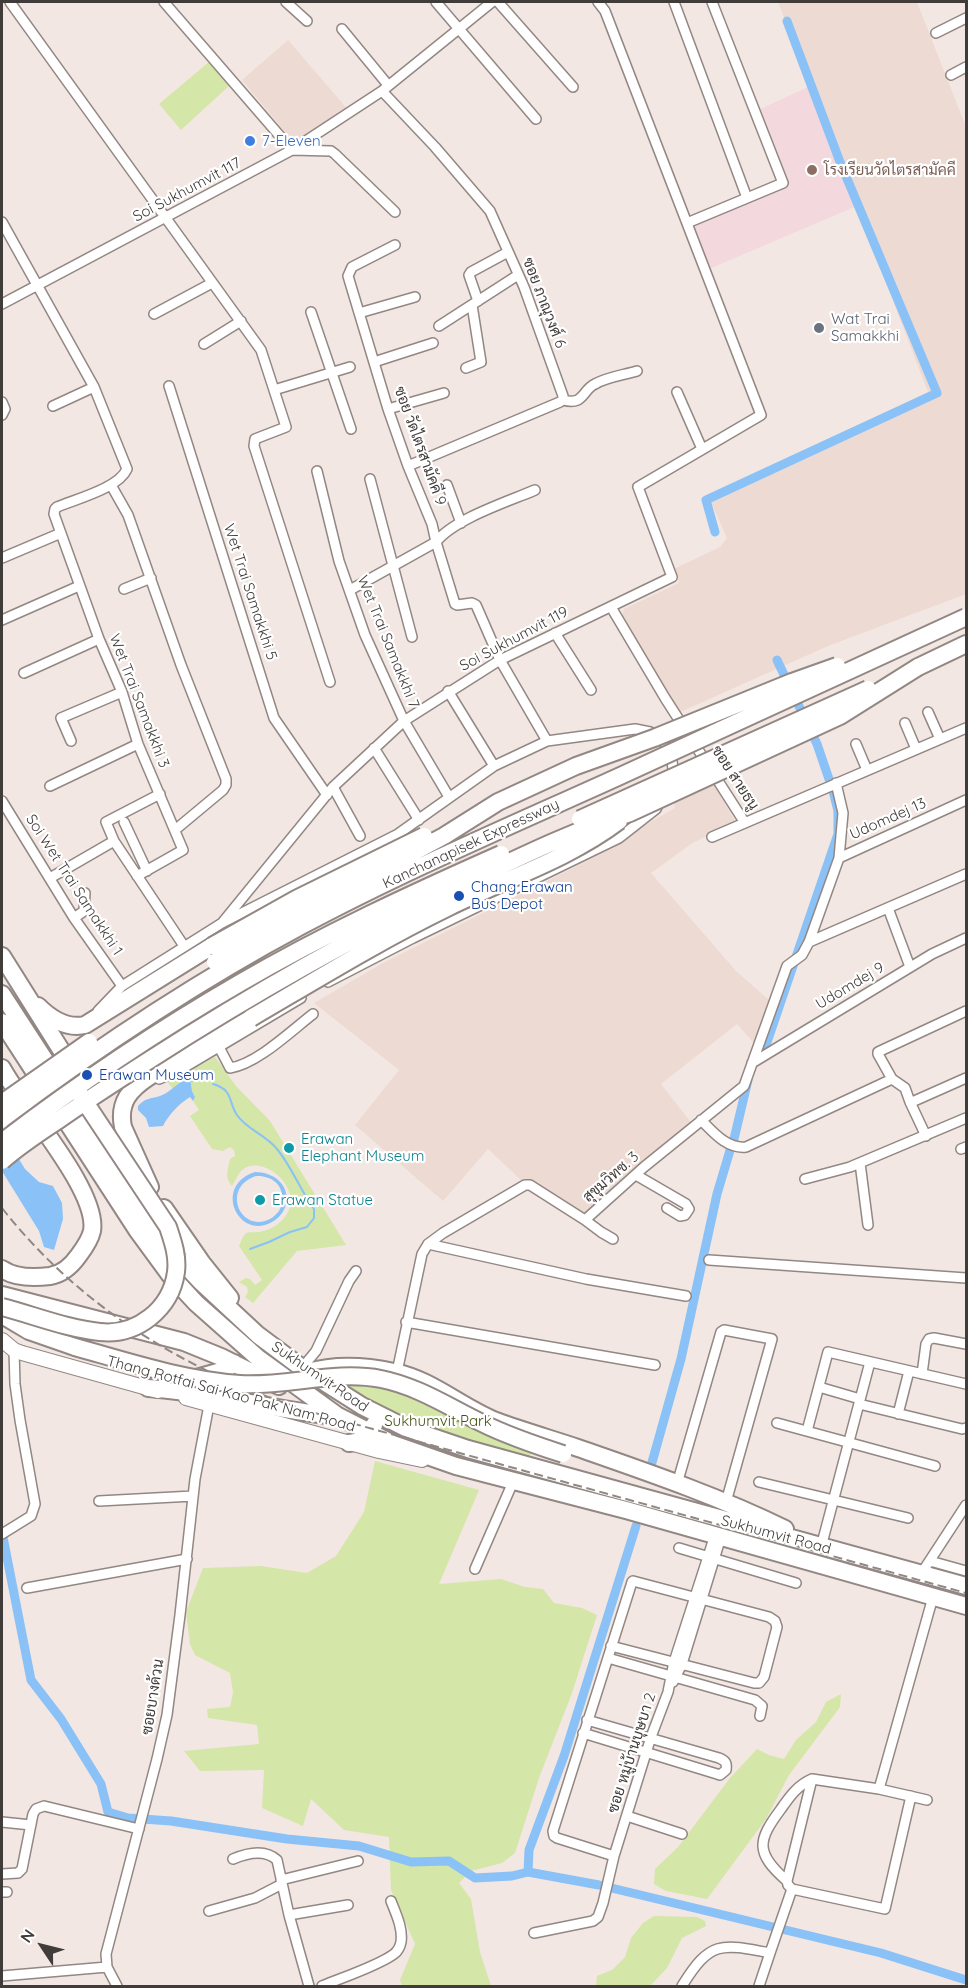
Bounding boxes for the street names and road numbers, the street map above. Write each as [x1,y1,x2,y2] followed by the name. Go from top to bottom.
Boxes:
[130,154,244,226] street label: Soi Sukhumvit 117
[519,255,569,351] street label: ซอย ภาณุวงศ์ 6
[390,384,450,508] street label: ซอย วัดไตรสามัคคี 9
[219,522,281,662] street label: Wet Trai Samakkhi 5
[353,573,423,711] street label: Wet Trai Samakkhi 7
[457,603,571,675] street label: Soi Sukhumvit 119
[105,632,173,770] street label: Wet Trai Samakkhi 3
[708,743,762,813] street label: ซอย สายธนู
[847,794,929,844] street label: Udomdej 13
[380,795,562,893] street label: Kanchanapisek Expressway
[22,811,126,959] street label: Soi Wet Trai Samakkhi 1
[813,959,887,1013] street label: Udomdej 9
[579,1148,643,1206] street label: สุขุมวิทซ. 3
[268,1338,372,1416] street label: Sukhumvit Road
[105,1352,357,1436] street label: Thang Rotfai Sai Kao Pak Nam Road
[719,1512,833,1558] street label: Sukhumvit Road
[138,1658,168,1736] street label: ซอยบางด้วน
[604,1691,660,1815] street label: ซอย หมู่บ้านบุษบา 2

